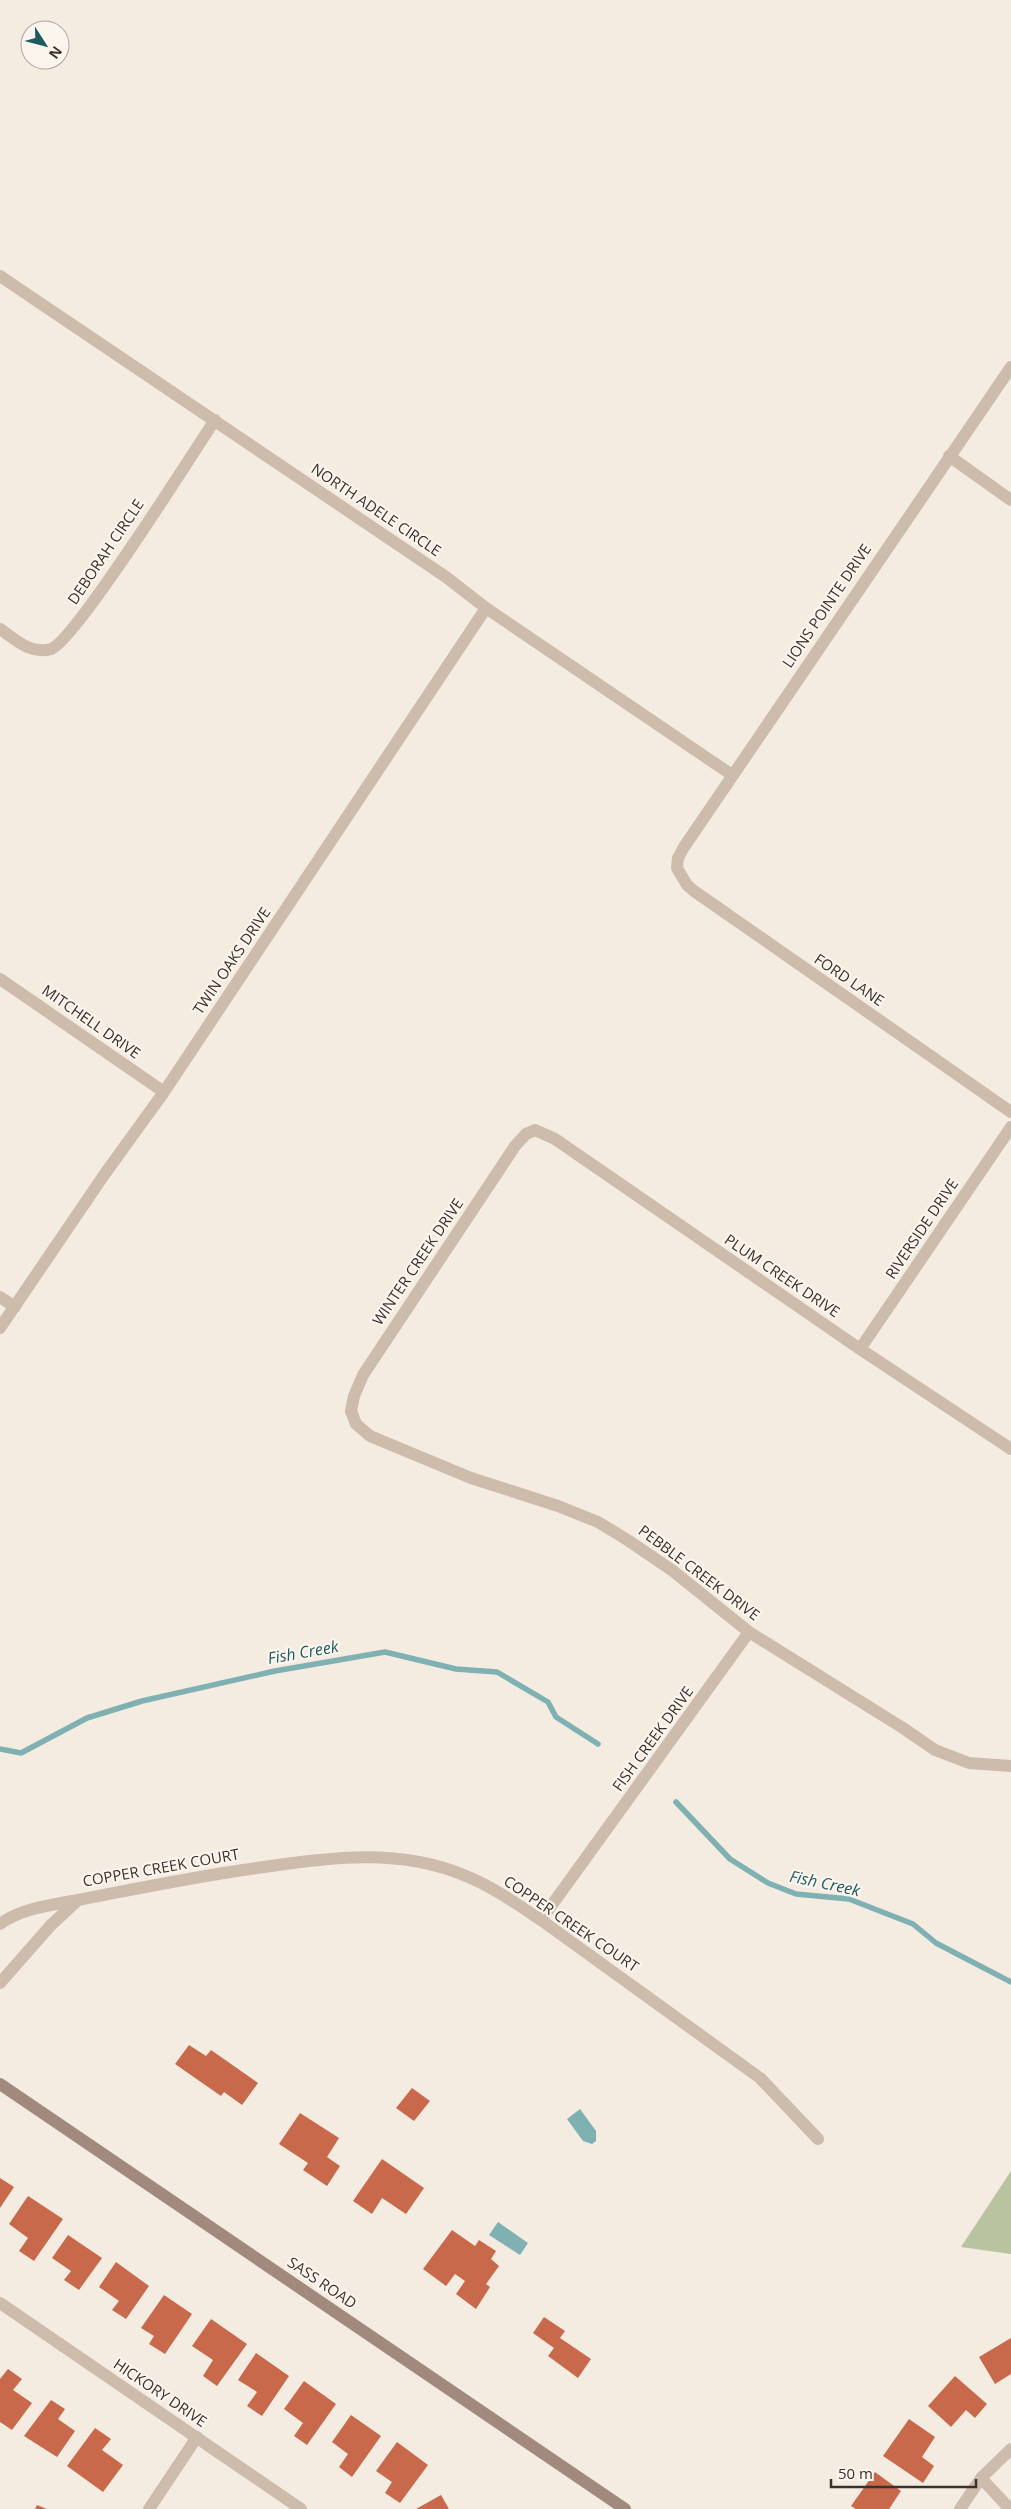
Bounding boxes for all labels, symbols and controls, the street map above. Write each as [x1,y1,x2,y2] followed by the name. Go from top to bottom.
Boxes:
[20,20,70,70] north arrow
[45,43,67,63] text: N
[308,458,445,560] street label: NORTH ADELE CIRCLE
[63,495,148,608] street label: DEBORAH CIRCLE
[777,540,875,671] street label: LIONS POINTE DRIVE
[188,903,275,1018] street label: TWIN OAKS DRIVE
[811,948,888,1010] street label: FORD LANE
[38,980,145,1063] street label: MITCHELL DRIVE
[880,1174,962,1283] street label: RIVERSIDE DRIVE
[367,1194,467,1329] street label: WINTER CREEK DRIVE
[721,1229,844,1321] street label: PLUM CREEK DRIVE
[635,1520,764,1624] street label: PEBBLE CREEK DRIVE
[266,1635,341,1669] water label: Fish Creek
[607,1682,697,1795] street label: FISH CREEK DRIVE
[81,1843,241,1891] street label: COPPER CREEK COURT
[788,1865,863,1901] water label: Fish Creek
[500,1871,644,1976] street label: COPPER CREEK COURT
[284,2252,361,2313] street label: SASS ROAD
[110,2353,211,2431] street label: HICKORY DRIVE
[831,2456,976,2488] scale bar
[838,2463,873,2483] text: 50 m

